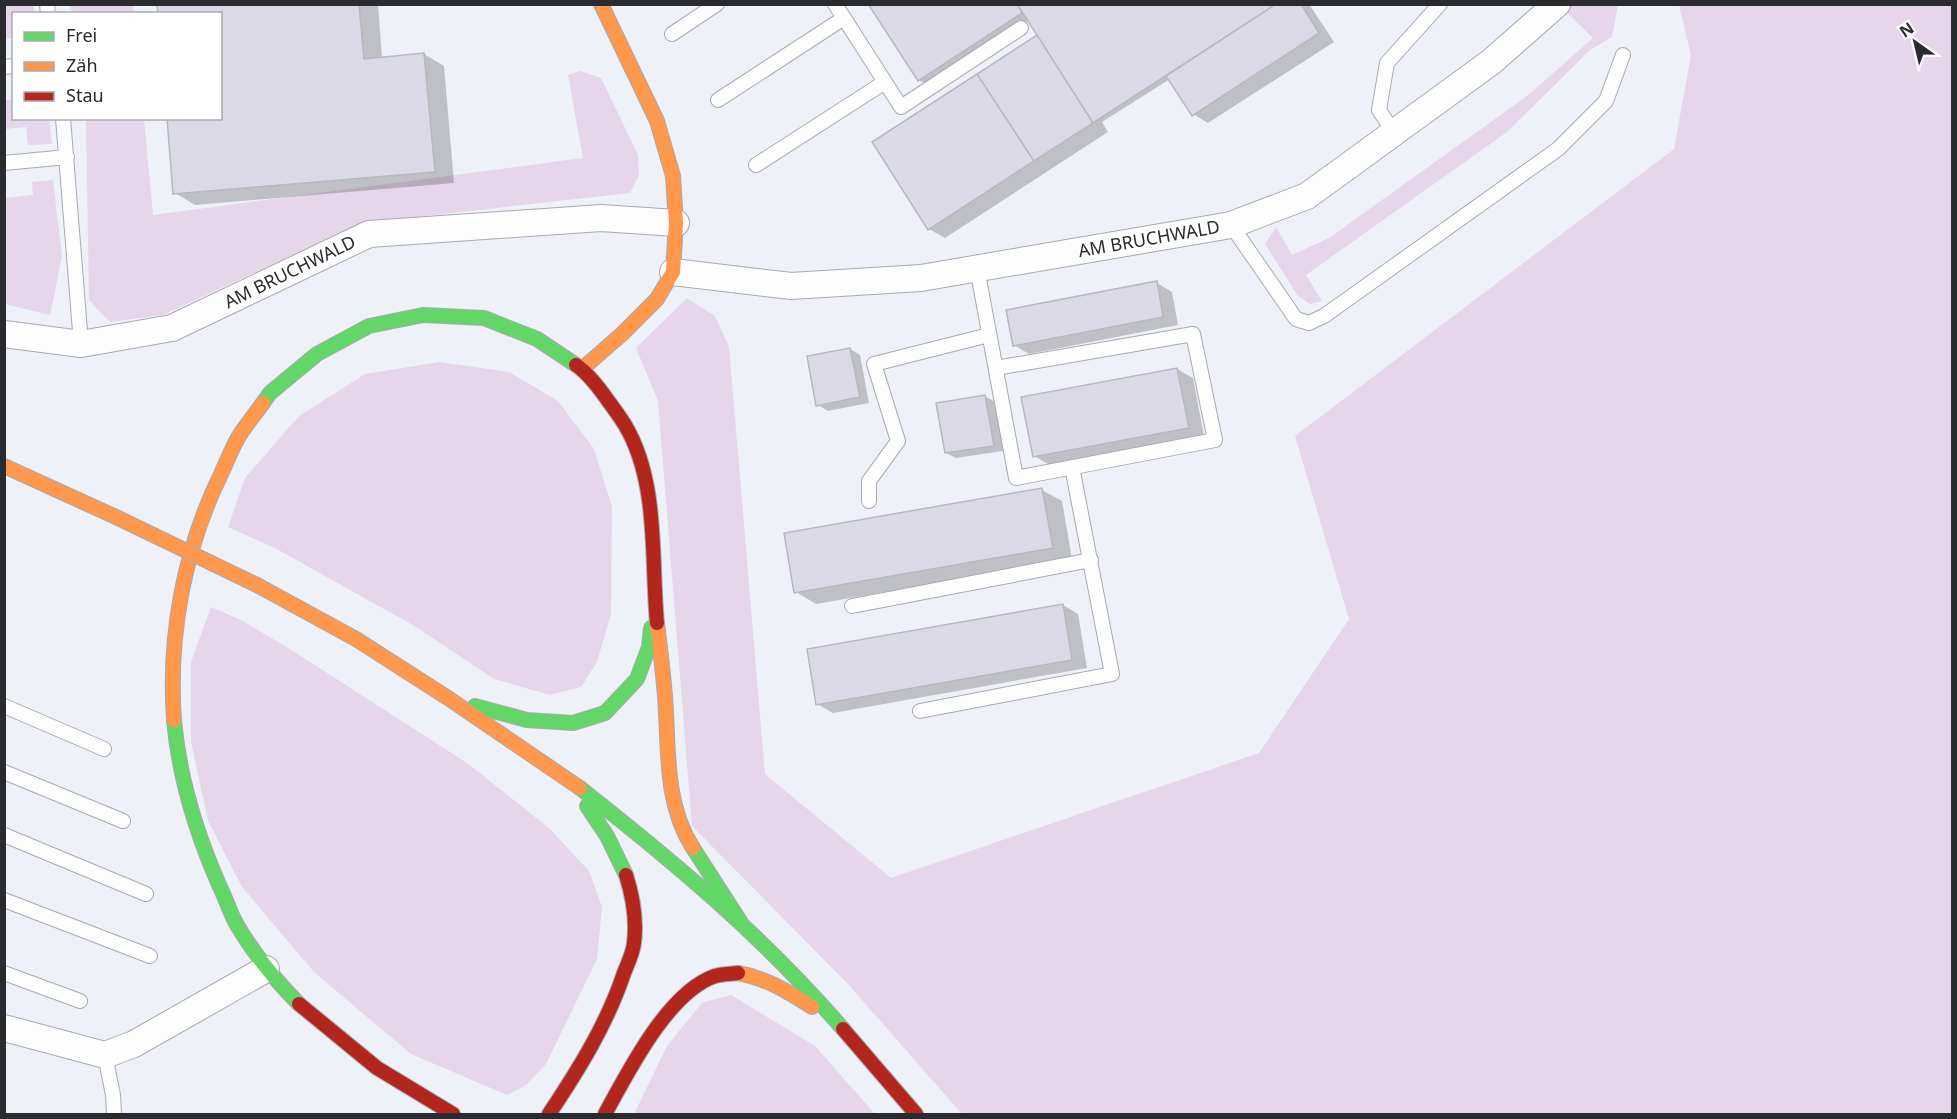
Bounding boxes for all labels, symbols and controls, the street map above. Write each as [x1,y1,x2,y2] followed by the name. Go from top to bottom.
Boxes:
[12,12,222,120] legend
[1885,12,1945,72] north arrow
[1895,17,1918,42] text: N
[66,23,97,47] text: Frei
[66,53,98,77] text: Zäh
[66,83,104,107] text: Stau
[1076,214,1222,262] street label: AM BRUCHWALD
[220,229,359,313] street label: AM BRUCHWALD

